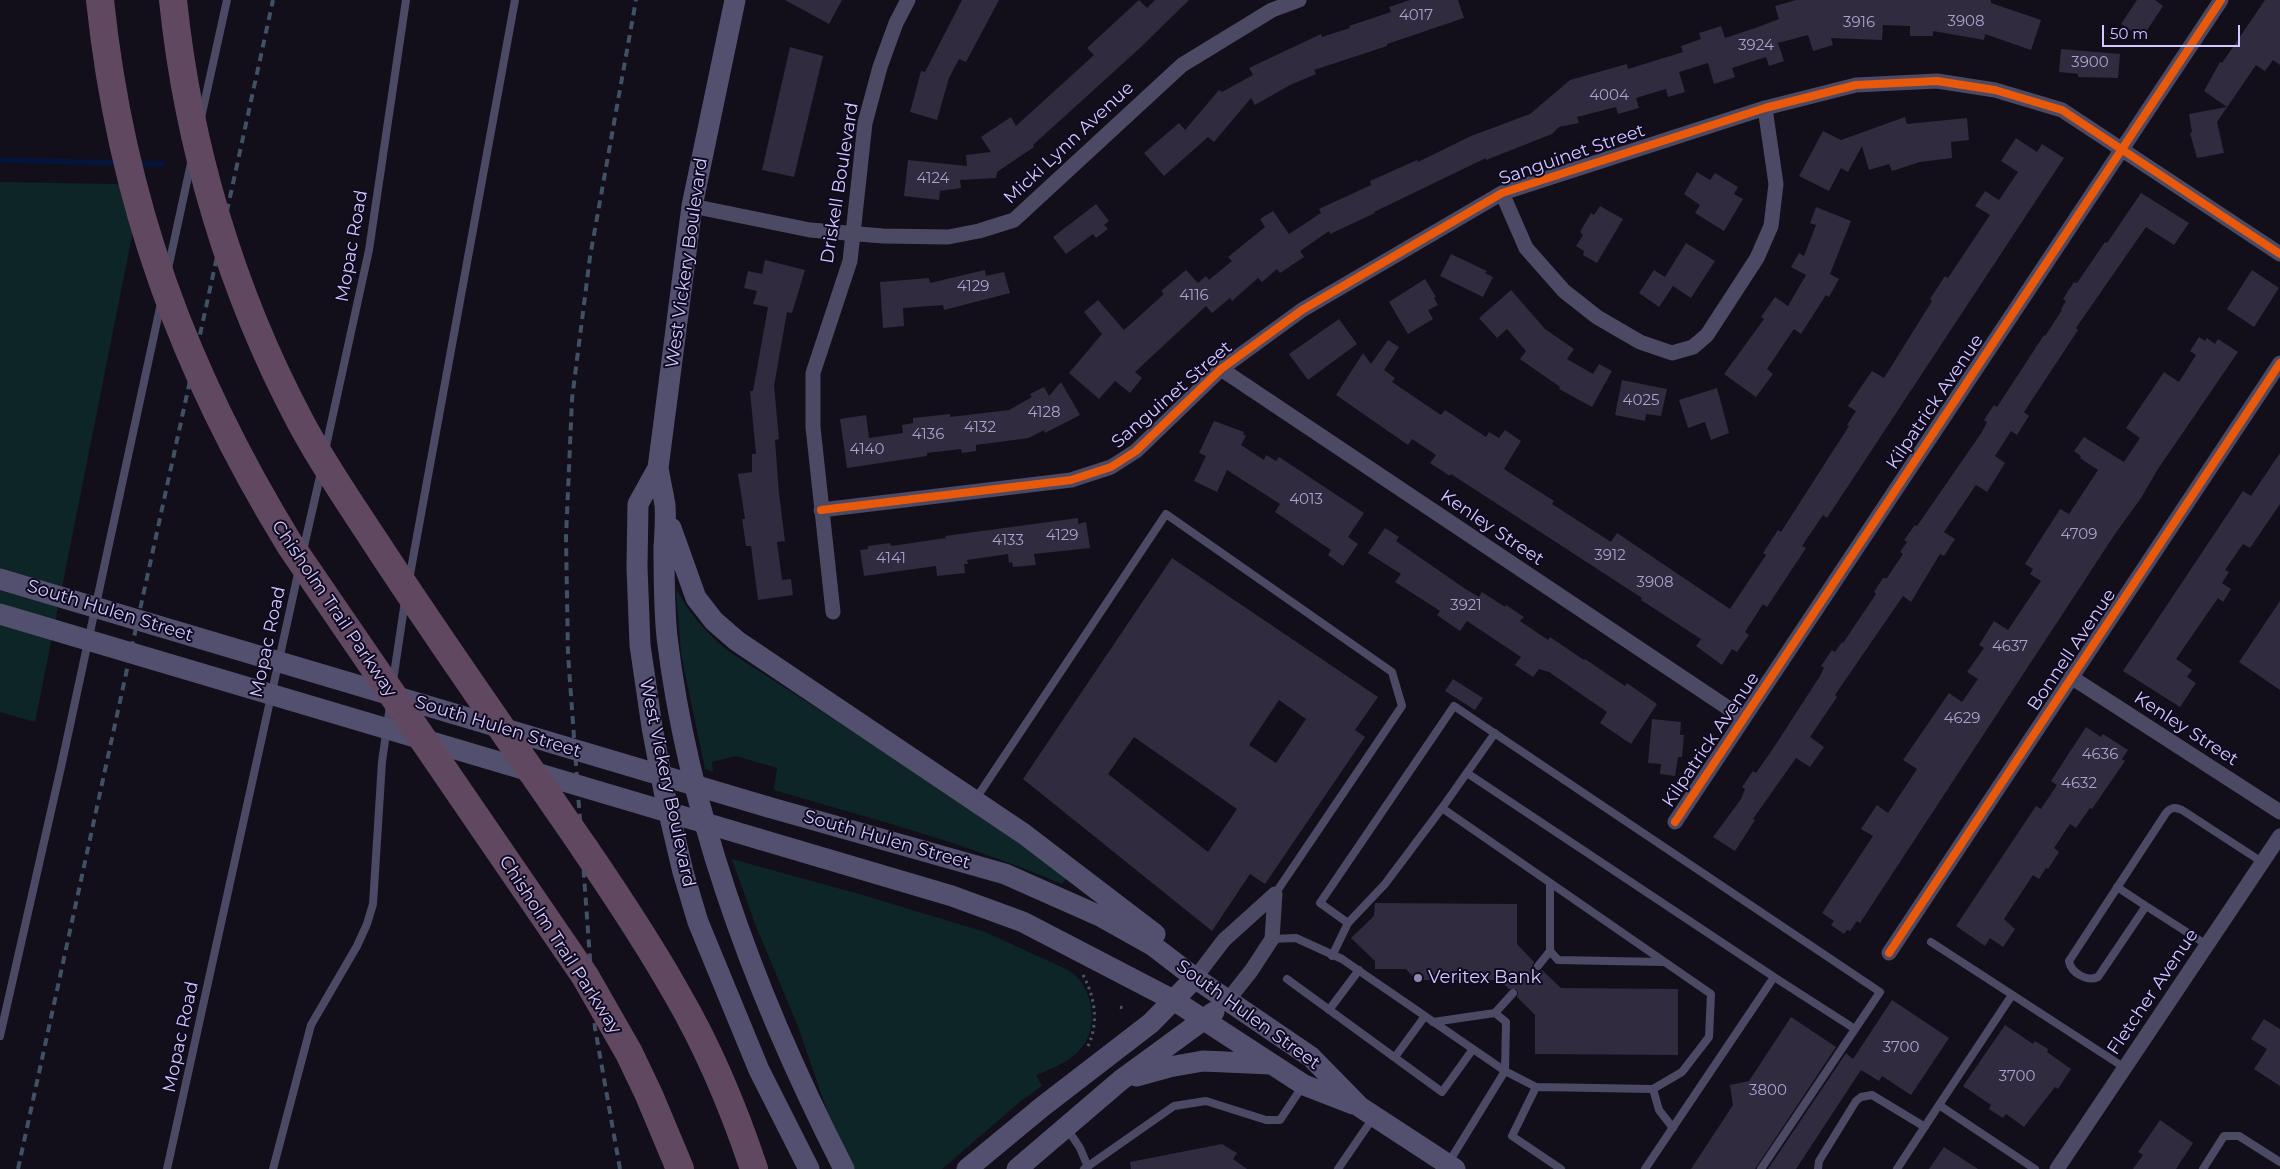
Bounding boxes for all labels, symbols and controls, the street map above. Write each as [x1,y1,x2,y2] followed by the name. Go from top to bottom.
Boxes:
[1399,7,1433,25] house number: 4017
[1947,13,1985,31] house number: 3908
[1843,14,1875,32] house number: 3916
[2105,15,2242,47] scale bar
[2110,24,2148,43] text: 50 m
[1738,37,1774,55] house number: 3924
[2071,54,2109,72] house number: 3900
[1000,77,1138,209] street label: Micki Lynn Avenue
[1589,87,1629,105] house number: 4004
[817,101,863,265] street label: Driskell Boulevard
[1496,120,1648,190] street label: Sanguinet Street
[662,156,712,370] street label: West Vickery Boulevard
[916,170,950,188] house number: 4124
[332,188,372,304] street label: Mopac Road
[957,278,989,296] house number: 4129
[1179,287,1209,305] house number: 4116
[1882,331,1988,473] street label: Kilpatrick Avenue
[1107,337,1237,453] street label: Sanguinet Street
[1623,392,1659,410] house number: 4025
[1027,404,1061,422] house number: 4128
[964,419,996,437] house number: 4132
[912,426,944,444] house number: 4136
[850,441,884,459] house number: 4140
[1436,486,1548,570] street label: Kenley Street
[1289,491,1323,509] house number: 4013
[267,517,401,701] street label: Chisholm Trail Parkway
[2061,526,2097,544] house number: 4709
[1046,527,1078,545] house number: 4129
[992,532,1024,550] house number: 4133
[1594,547,1626,565] house number: 3912
[876,550,906,568] house number: 4141
[1636,574,1674,592] house number: 3908
[24,575,196,647] street label: South Hulen Street
[246,584,290,700] street label: Mopac Road
[2023,585,2121,715] street label: Bonnell Avenue
[1450,597,1482,615] house number: 3921
[1992,638,2028,656] house number: 4637
[1658,669,1764,811] street label: Kilpatrick Avenue
[634,677,700,889] street label: West Vickery Boulevard
[2130,687,2242,771] street label: Kenley Street
[412,691,584,763] street label: South Hulen Street
[1944,710,1980,728] house number: 4629
[2082,746,2118,764] house number: 4636
[2061,775,2097,793] house number: 4632
[801,806,973,874] street label: South Hulen Street
[494,852,626,1038] street label: Chisholm Trail Parkway
[2103,925,2203,1059] street label: Fletcher Avenue
[1172,956,1324,1074] street label: South Hulen Street
[1428,967,1541,989] place label: Veritex Bank
[1412,972,1424,984] marker: Veritex Bank
[159,979,203,1095] street label: Mopac Road
[1883,1039,1919,1057] house number: 3700
[1999,1068,2035,1086] house number: 3700
[1749,1082,1787,1100] house number: 3800

